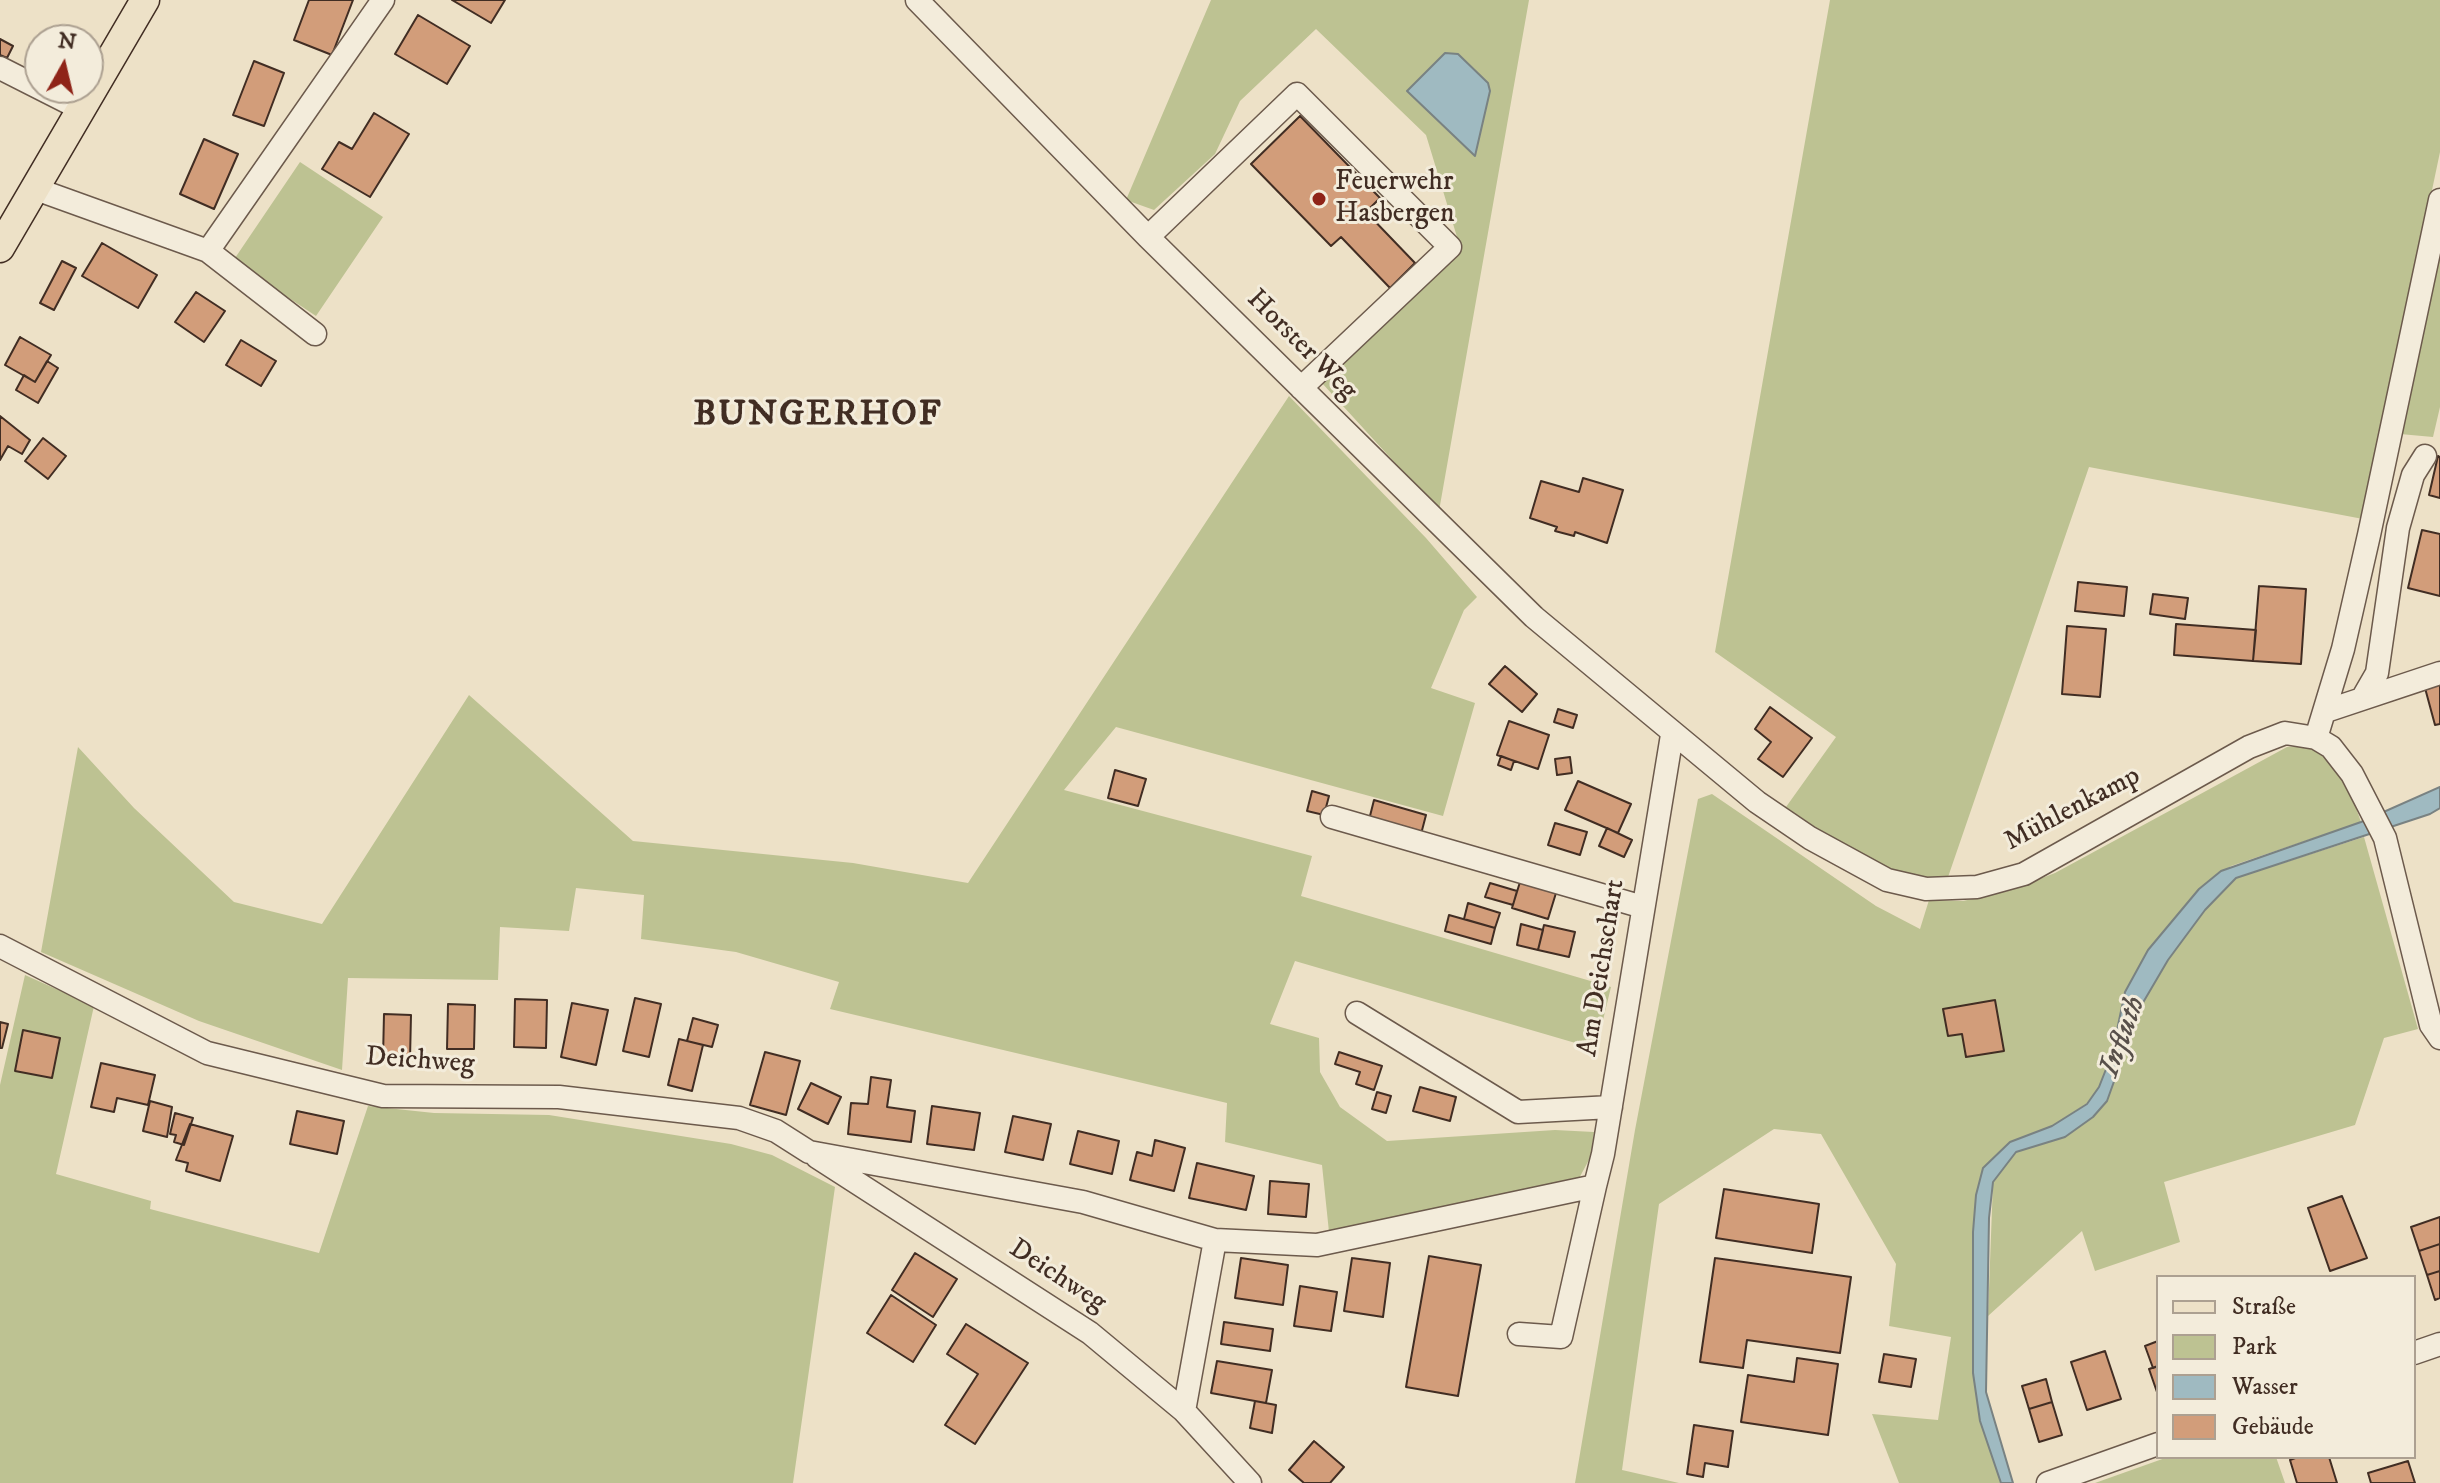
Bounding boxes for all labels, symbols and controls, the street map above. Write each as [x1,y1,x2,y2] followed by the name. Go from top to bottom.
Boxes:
[24,24,104,104] north arrow
[56,27,78,56] text: N
[1335,166,1455,232] place label: Feuerwehr Hasbergen
[1310,190,1328,208] marker: Feuerwehr Hasbergen
[1239,284,1363,408] street label: Horster Weg
[693,395,943,439] district label: BUNGERHOF
[1999,760,2147,860] street label: Mühlenkamp
[1572,877,1634,1059] street label: Am Deichschart
[2093,992,2155,1082] water label: Influth
[364,1041,476,1083] street label: Deichweg
[1002,1233,1112,1321] street label: Deichweg
[2156,1275,2416,1459] legend
[2232,1292,2296,1322] text: Straße
[2232,1332,2277,1362] text: Park
[2232,1372,2298,1402] text: Wasser
[2232,1412,2314,1442] text: Gebäude

